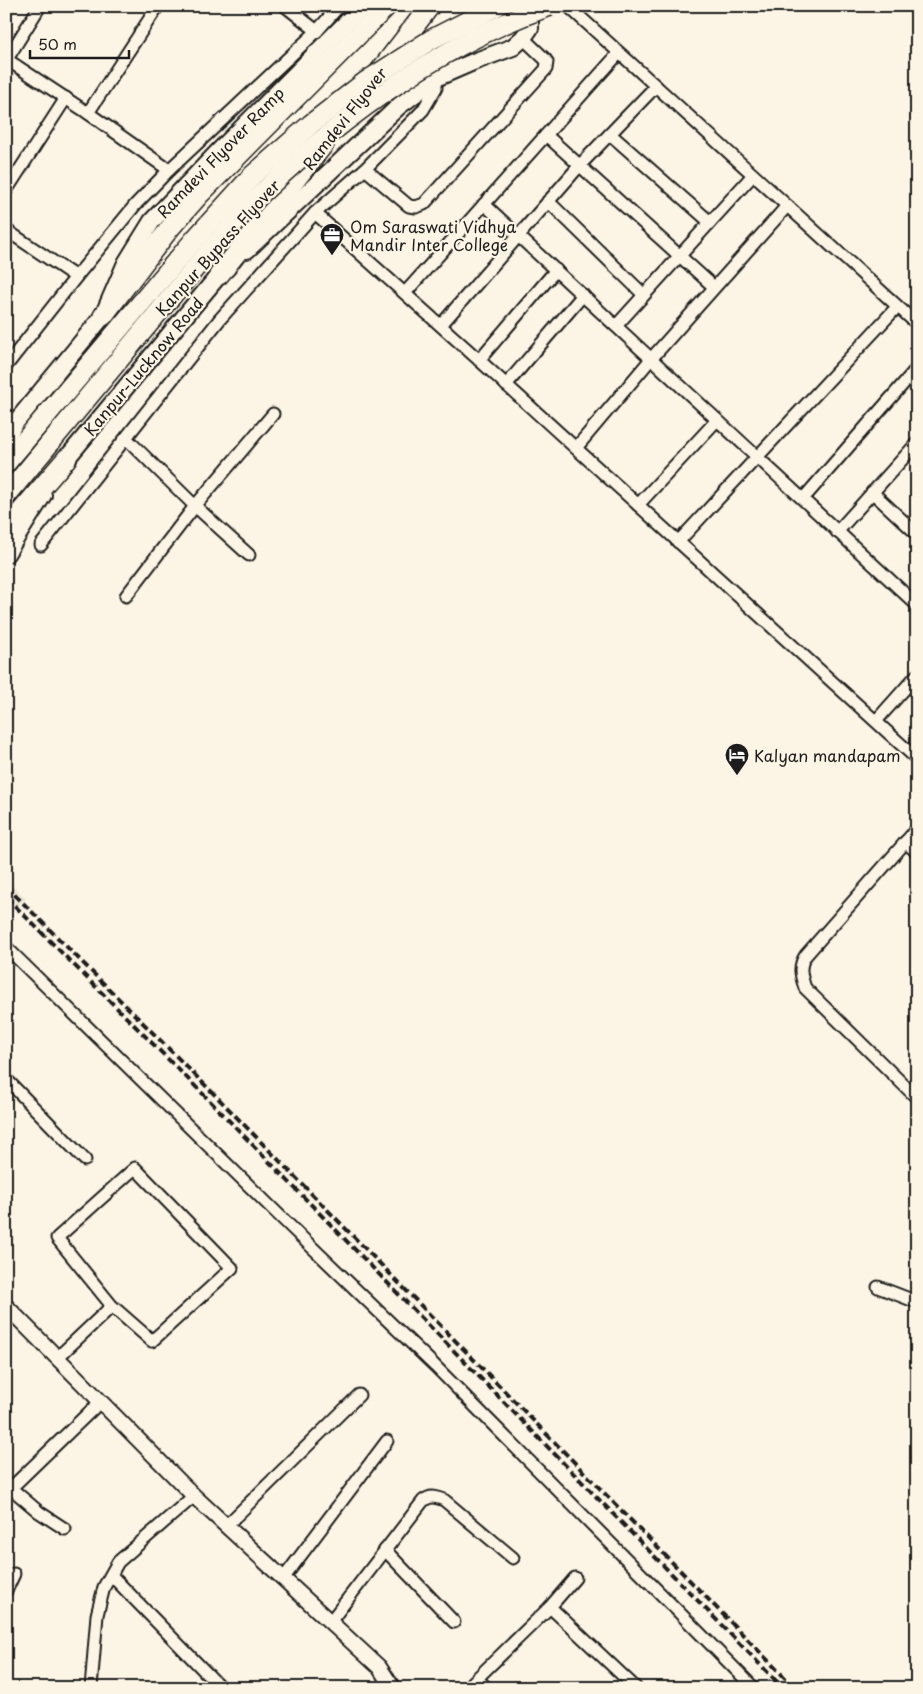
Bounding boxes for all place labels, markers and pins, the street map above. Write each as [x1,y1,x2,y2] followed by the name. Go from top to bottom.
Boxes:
[350,214,516,256] place label: Om Saraswati Vidhya Mandir Inter College
[319,222,345,256] office icon: Om Saraswati Vidhya Mandir Inter College
[724,742,750,776] hotel icon: Kalyan mandapam
[754,743,901,767] place label: Kalyan mandapam

